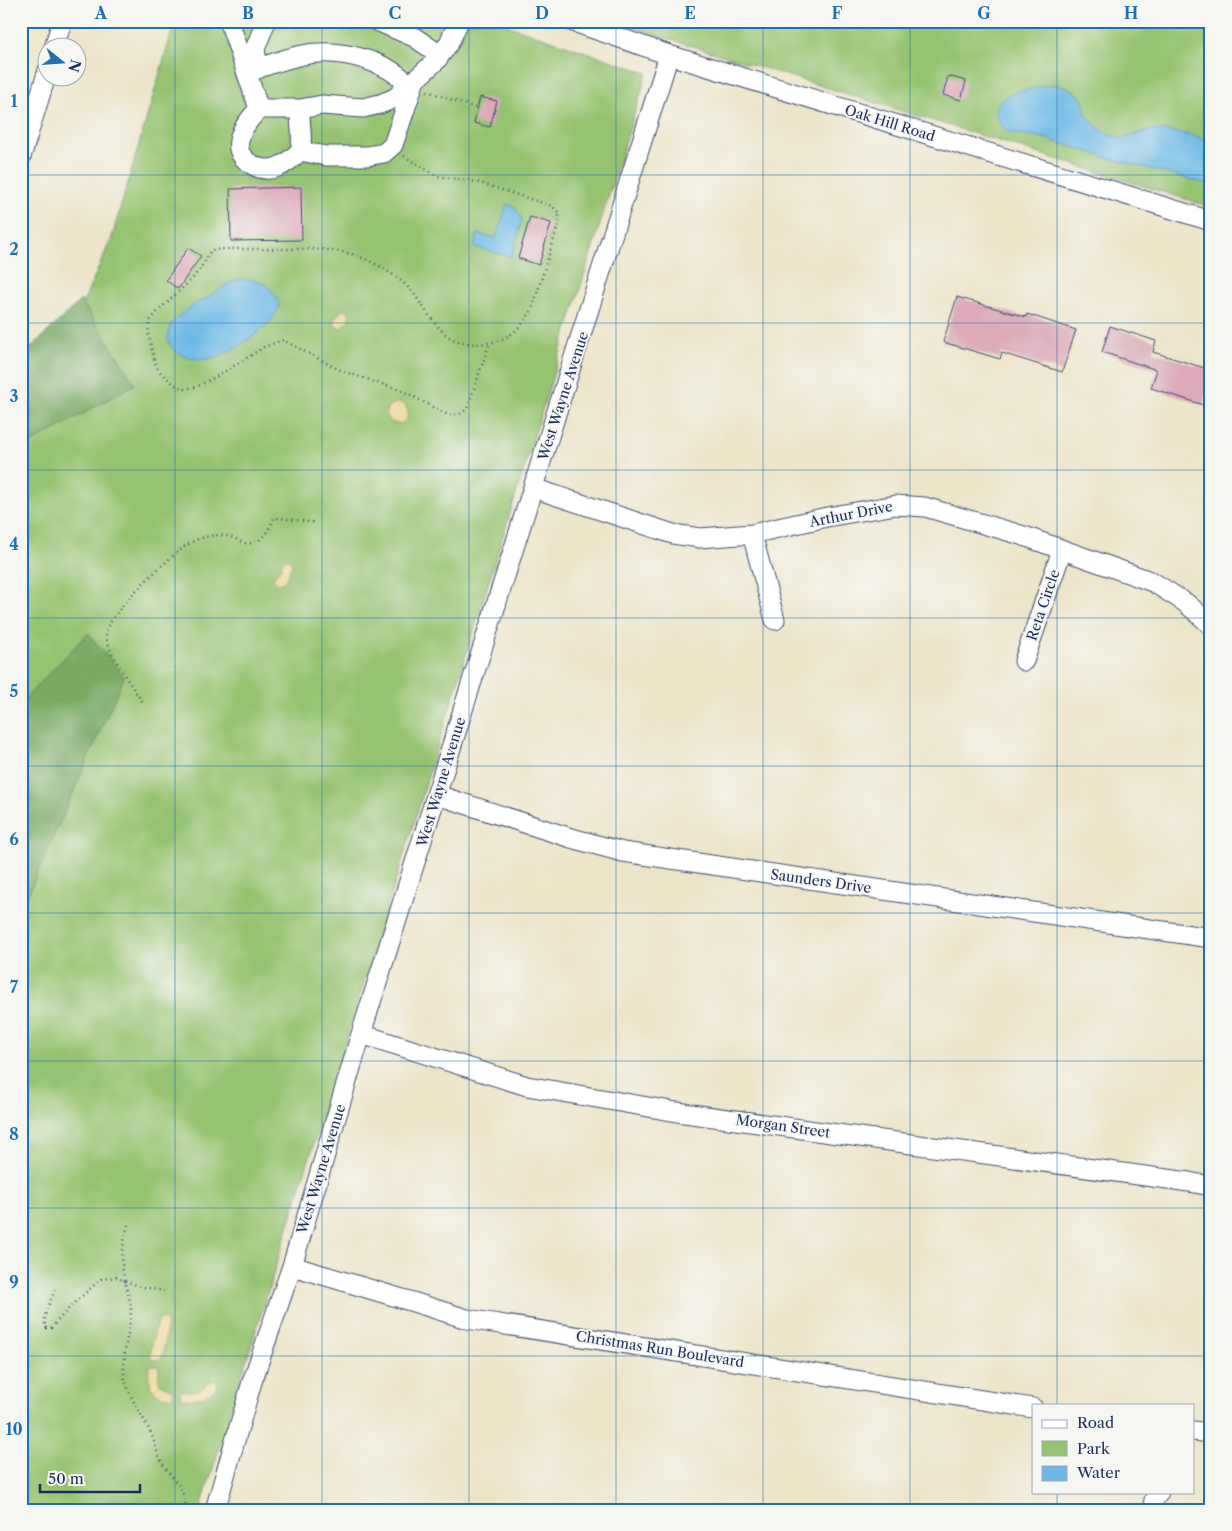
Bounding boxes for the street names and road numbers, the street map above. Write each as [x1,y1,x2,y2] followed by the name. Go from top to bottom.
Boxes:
[843,101,938,145] street label: Oak Hill Road
[533,329,592,464] street label: West Wayne Avenue
[807,497,894,531] street label: Arthur Drive
[1022,567,1064,643] street label: Reta Circle
[412,715,469,850] street label: West Wayne Avenue
[769,865,873,897] street label: Saunders Drive
[292,1102,349,1237] street label: West Wayne Avenue
[735,1110,831,1142] street label: Morgan Street
[575,1327,746,1371] street label: Christmas Run Boulevard

